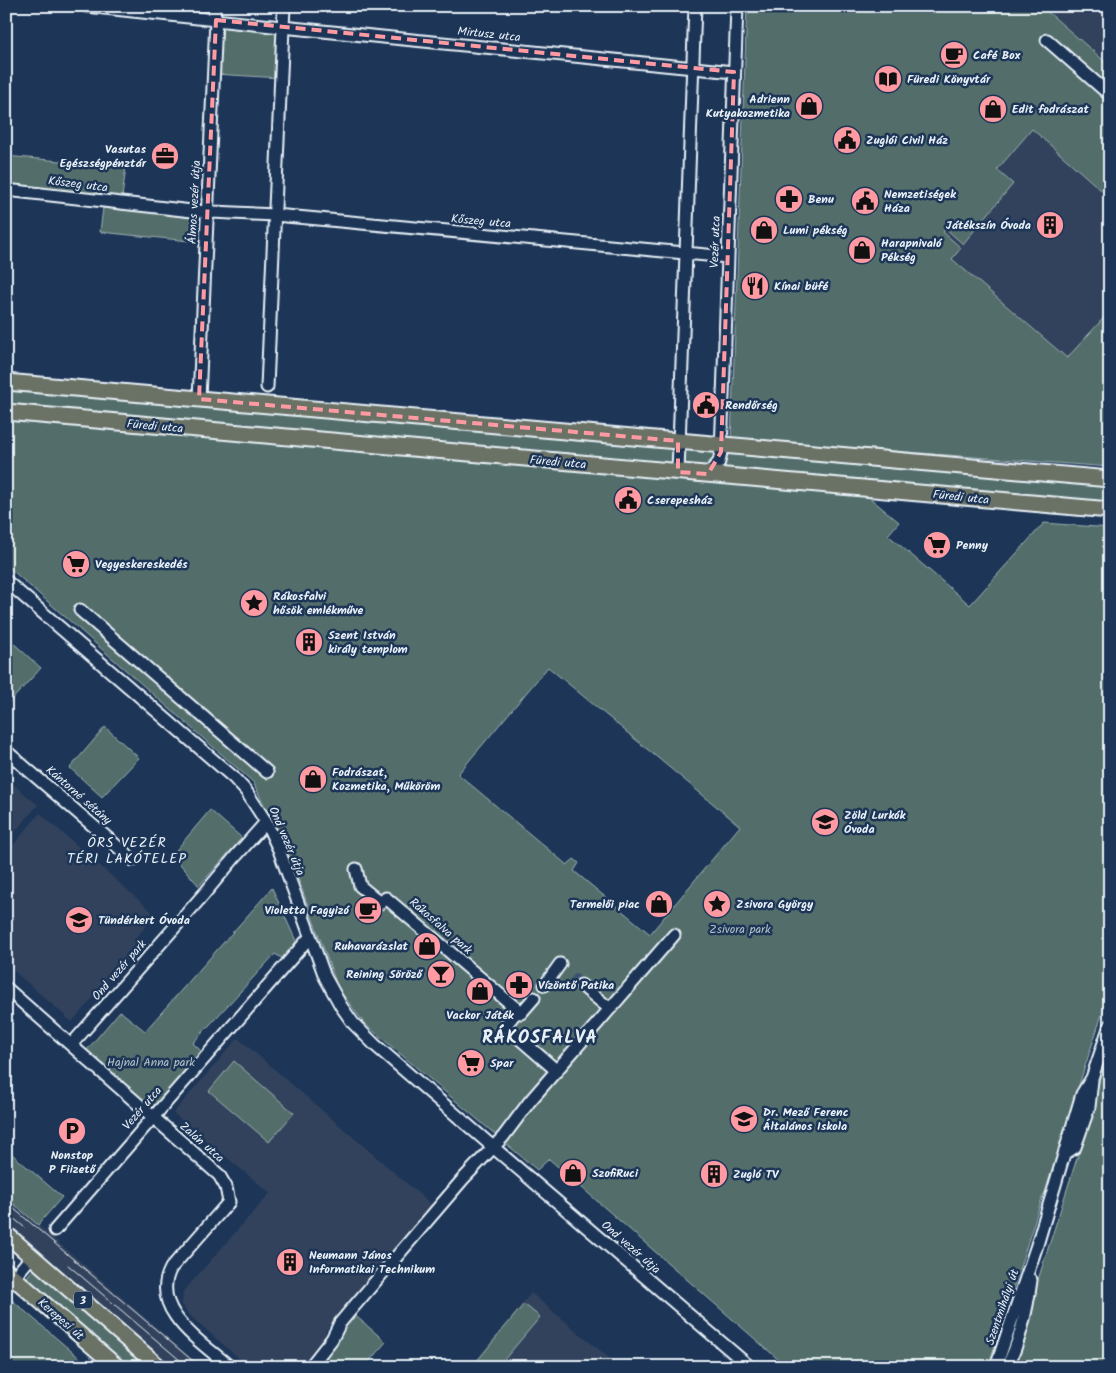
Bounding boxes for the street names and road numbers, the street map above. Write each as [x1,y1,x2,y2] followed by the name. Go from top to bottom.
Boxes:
[456,22,522,47] street label: Mirtusz utca
[183,159,206,244] street label: Álmos vezér útja
[47,171,109,198] street label: Kőszeg utca
[450,209,512,234] street label: Kőszeg utca
[705,215,726,269] street label: Vezér utca
[126,415,184,438] street label: Füredi utca
[529,451,587,474] street label: Füredi utca
[932,485,990,510] street label: Füredi utca
[41,761,116,830] street label: Kántorné sétány
[263,804,310,879] street label: Ond vezér útja
[405,893,477,960] street label: Rákosfalva park
[88,935,151,1005] street label: Ond vezér park
[118,1082,167,1134] street label: Vezér utca
[175,1117,229,1168] street label: Zalán utca
[597,1216,665,1279] street label: Ond vezér útja
[981,1266,1024,1348] street label: Szentmihályi út
[74,1292,92,1308] road number: 3
[33,1294,88,1345] street label: Kerepesi út

